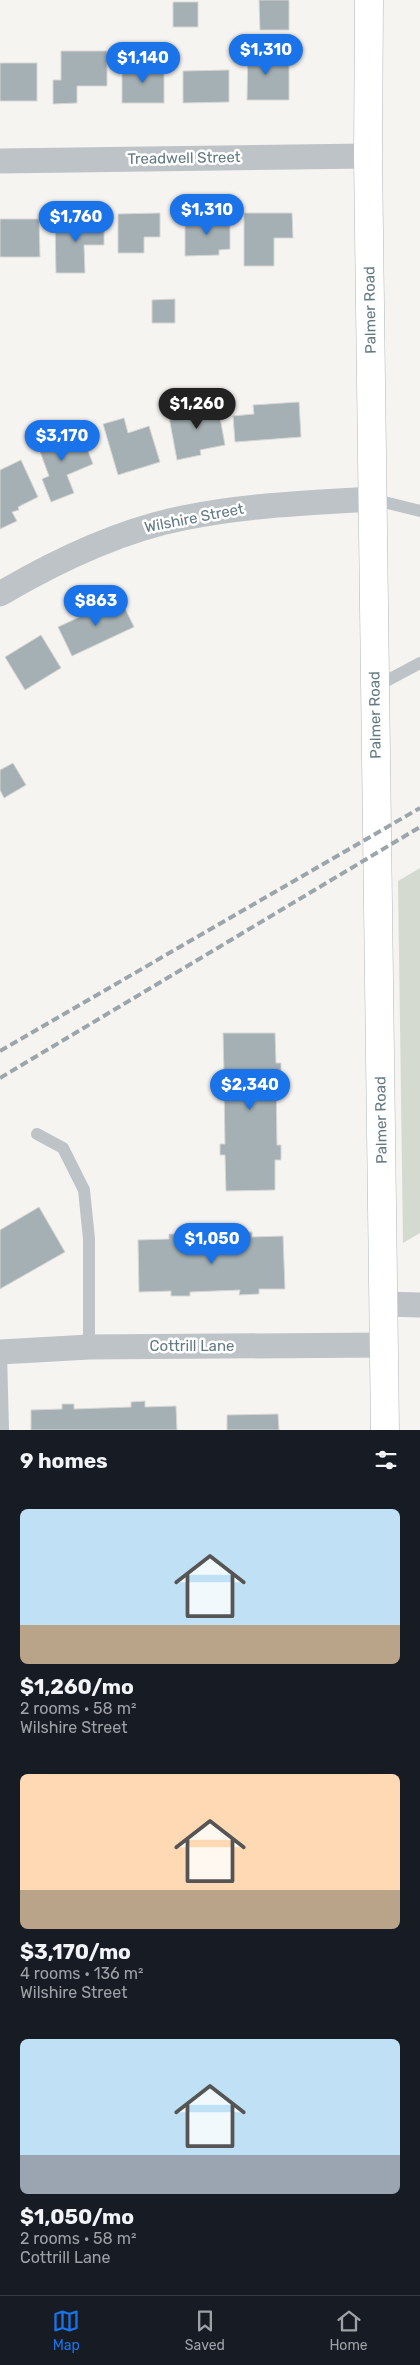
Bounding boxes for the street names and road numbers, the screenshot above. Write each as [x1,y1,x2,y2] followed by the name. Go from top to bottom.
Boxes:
[127,148,241,168] street label: Treadwell Street
[360,266,380,354] street label: Palmer Road
[143,500,245,536] street label: Wilshire Street
[365,671,385,759] street label: Palmer Road
[371,1076,391,1164] street label: Palmer Road
[150,1337,234,1355] street label: Cottrill Lane

